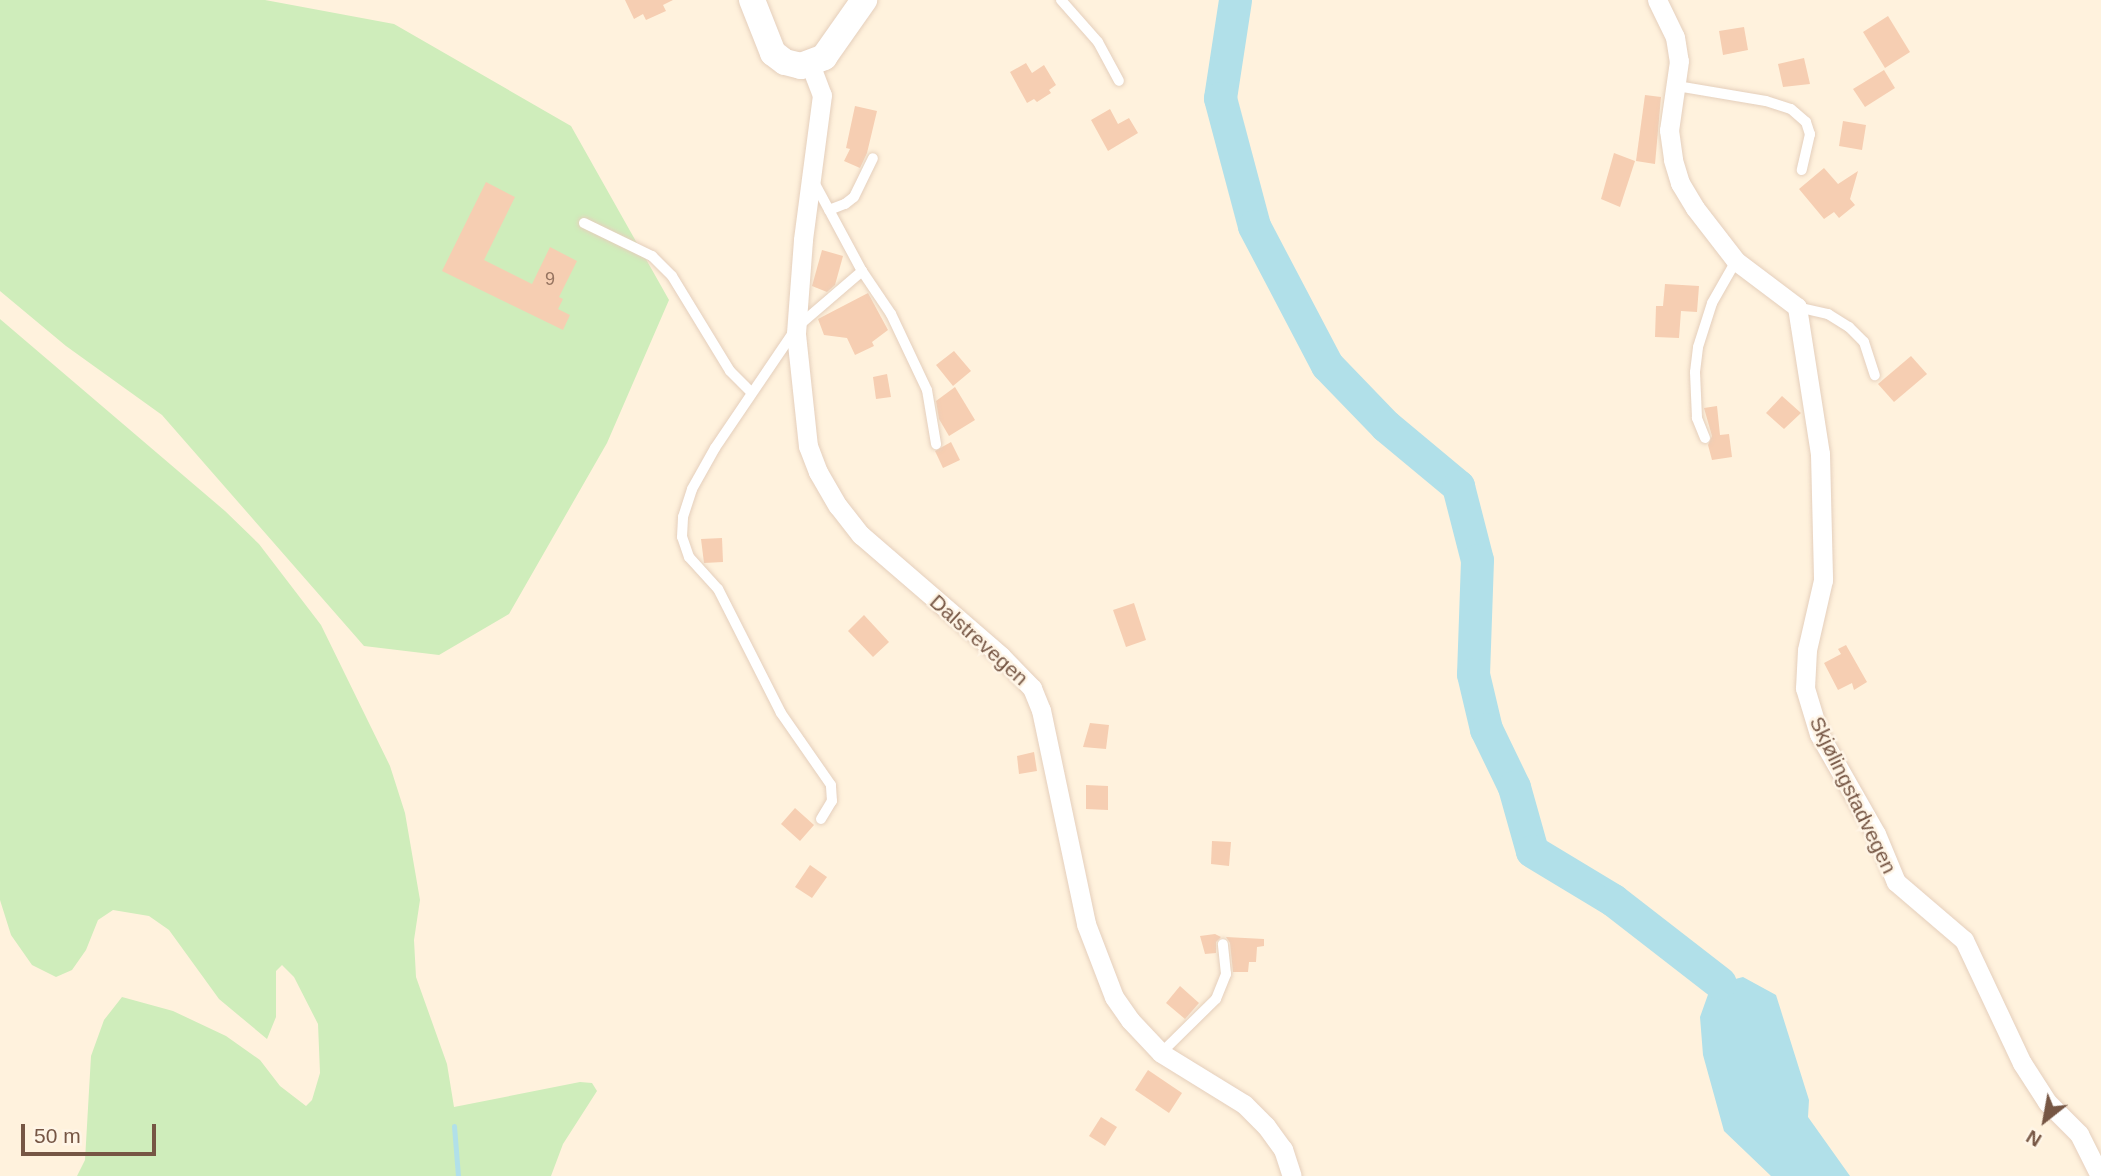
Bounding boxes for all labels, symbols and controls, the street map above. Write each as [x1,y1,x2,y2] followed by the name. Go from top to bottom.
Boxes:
[545,268,555,290] house number: 9
[925,589,1033,691] street label: Dalstrevegen
[1804,712,1902,878] street label: Skjølingstadvegen
[2010,1085,2080,1155] north arrow
[24,1110,159,1154] scale bar
[34,1124,81,1147] text: 50 m
[2023,1126,2045,1151] text: N

